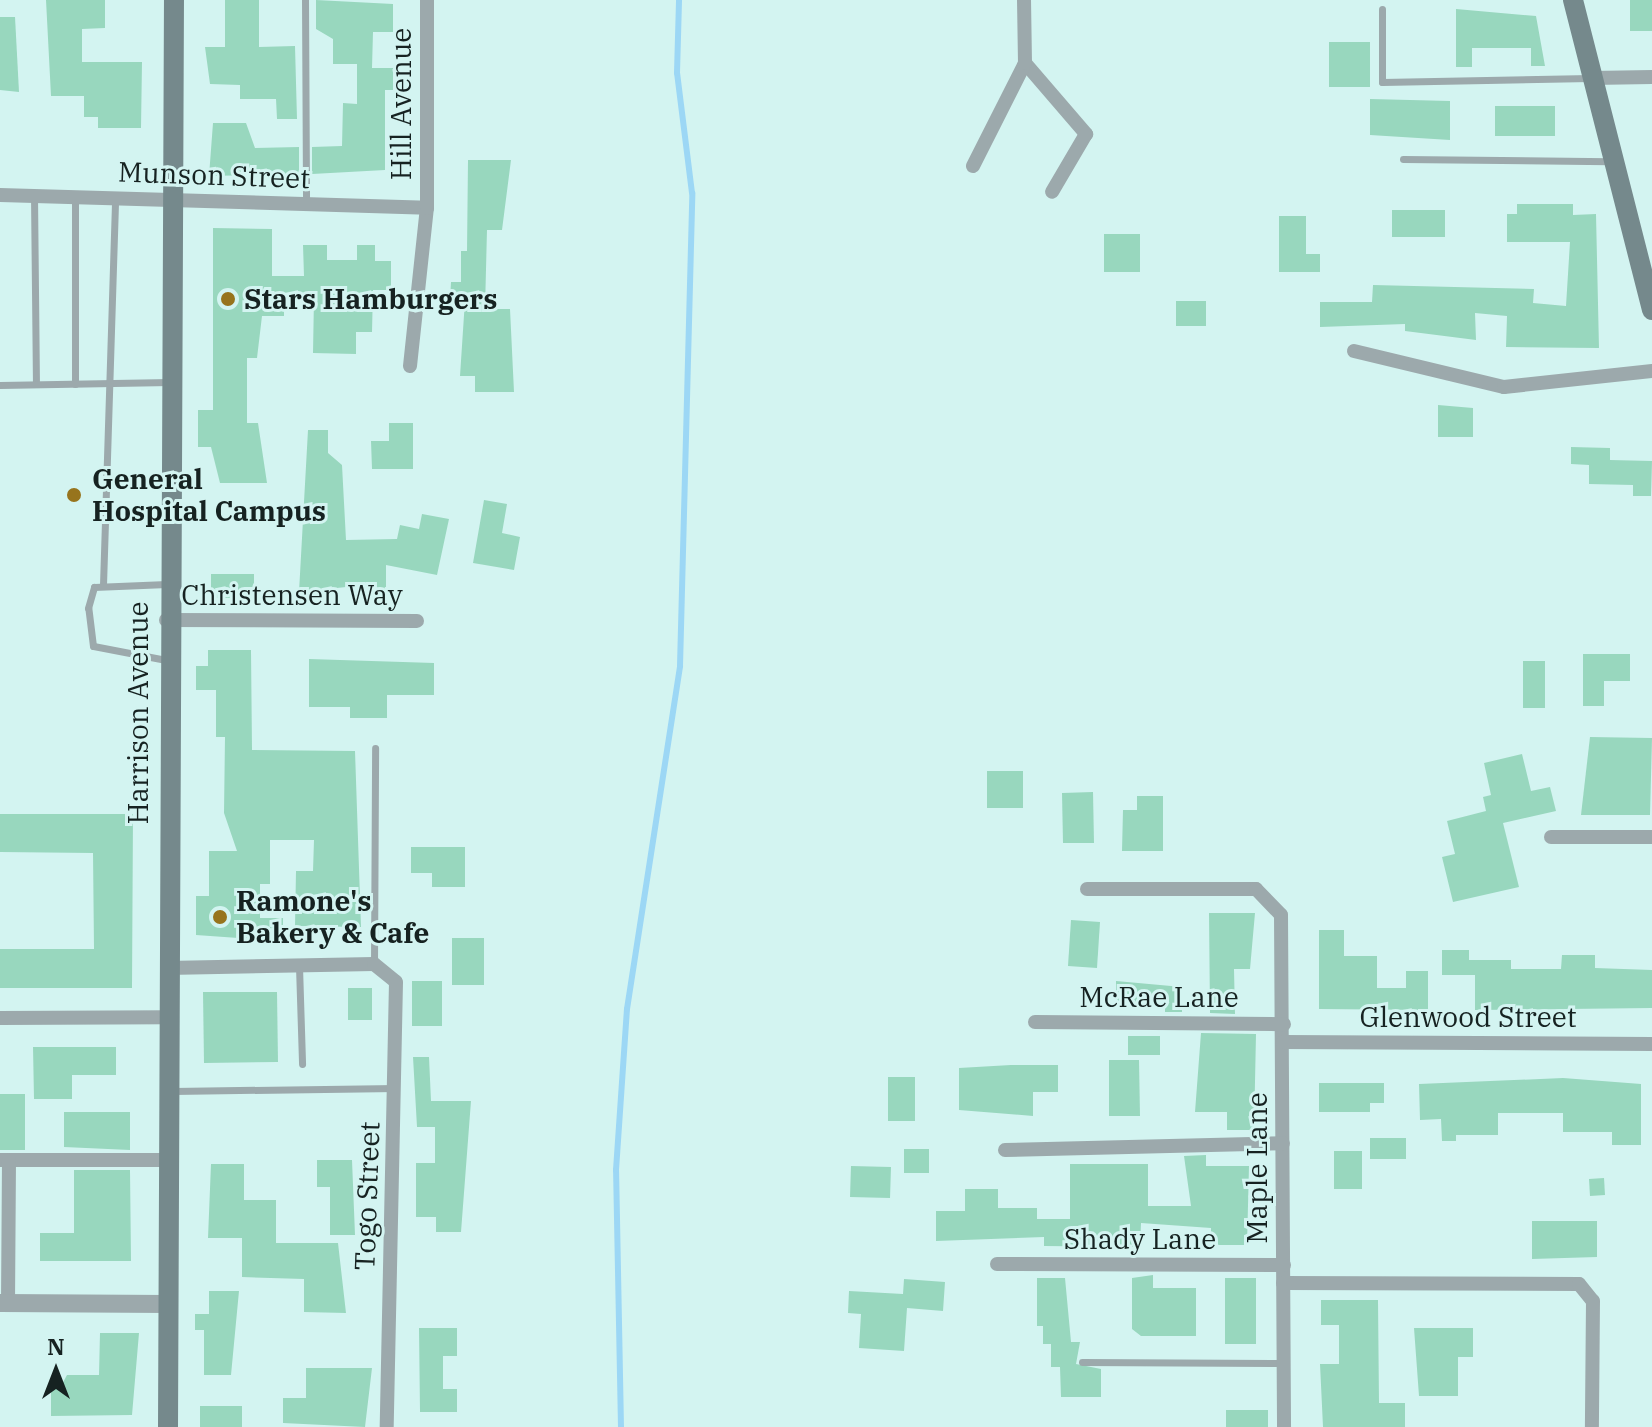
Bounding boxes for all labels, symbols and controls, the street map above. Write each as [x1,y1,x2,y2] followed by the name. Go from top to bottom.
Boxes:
[384,28,418,180] street label: Hill Avenue
[117,155,311,195] street label: Munson Street
[244,282,497,316] place label: Stars Hamburgers
[219,290,237,308] marker: Stars Hamburgers
[92,462,326,528] place label: General Hospital Campus
[63,484,85,506] marker: General Hospital Campus
[181,578,403,612] street label: Christensen Way
[121,601,155,825] street label: Harrison Avenue
[236,884,429,950] place label: Ramone's Bakery & Cafe
[211,908,229,926] marker: Ramone's Bakery & Cafe
[1079,980,1239,1014] street label: McRae Lane
[1359,1000,1577,1034] street label: Glenwood Street
[1240,1092,1274,1244] street label: Maple Lane
[348,1121,386,1271] street label: Togo Street
[1064,1222,1216,1256] street label: Shady Lane
[16,1331,96,1411] north arrow
[47,1332,65,1361] text: N

